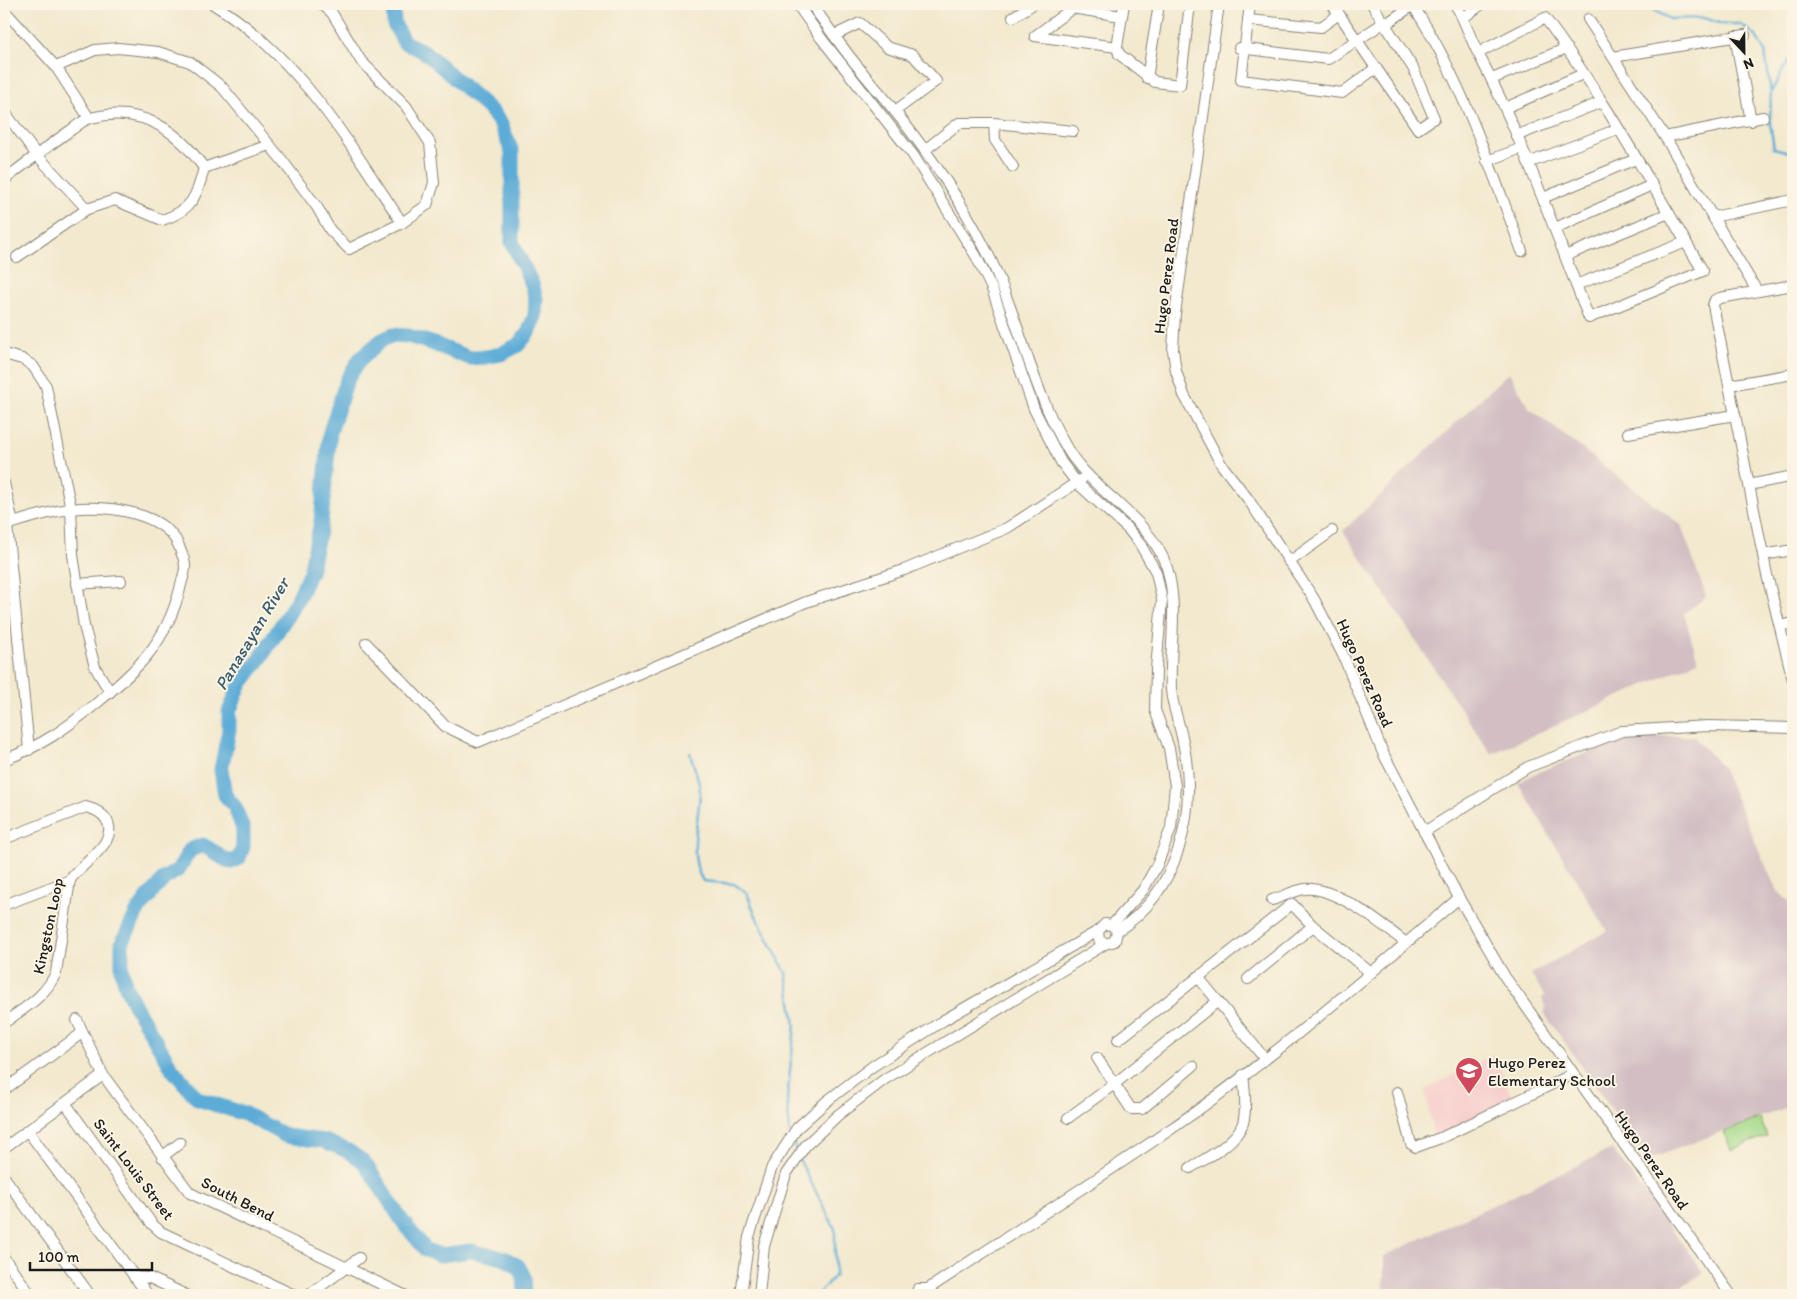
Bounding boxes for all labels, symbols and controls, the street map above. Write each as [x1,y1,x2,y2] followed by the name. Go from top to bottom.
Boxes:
[1720,28,1770,78] north arrow
[1741,54,1756,73] text: N
[1149,217,1183,335] street label: Hugo Perez Road
[210,572,295,694] water label: Panasayan River
[1333,616,1397,730] street label: Hugo Perez Road
[29,876,67,976] street label: Kingston Loop
[1488,1053,1616,1090] place label: Hugo Perez Elementary School
[1454,1056,1484,1095] school or university icon: Hugo Perez Elementary School
[1611,1107,1693,1213] street label: Hugo Perez Road
[90,1114,178,1224] street label: Saint Louis Street
[198,1172,278,1226] street label: South Bend
[30,1239,152,1271] scale bar
[38,1248,80,1266] text: 100 m

